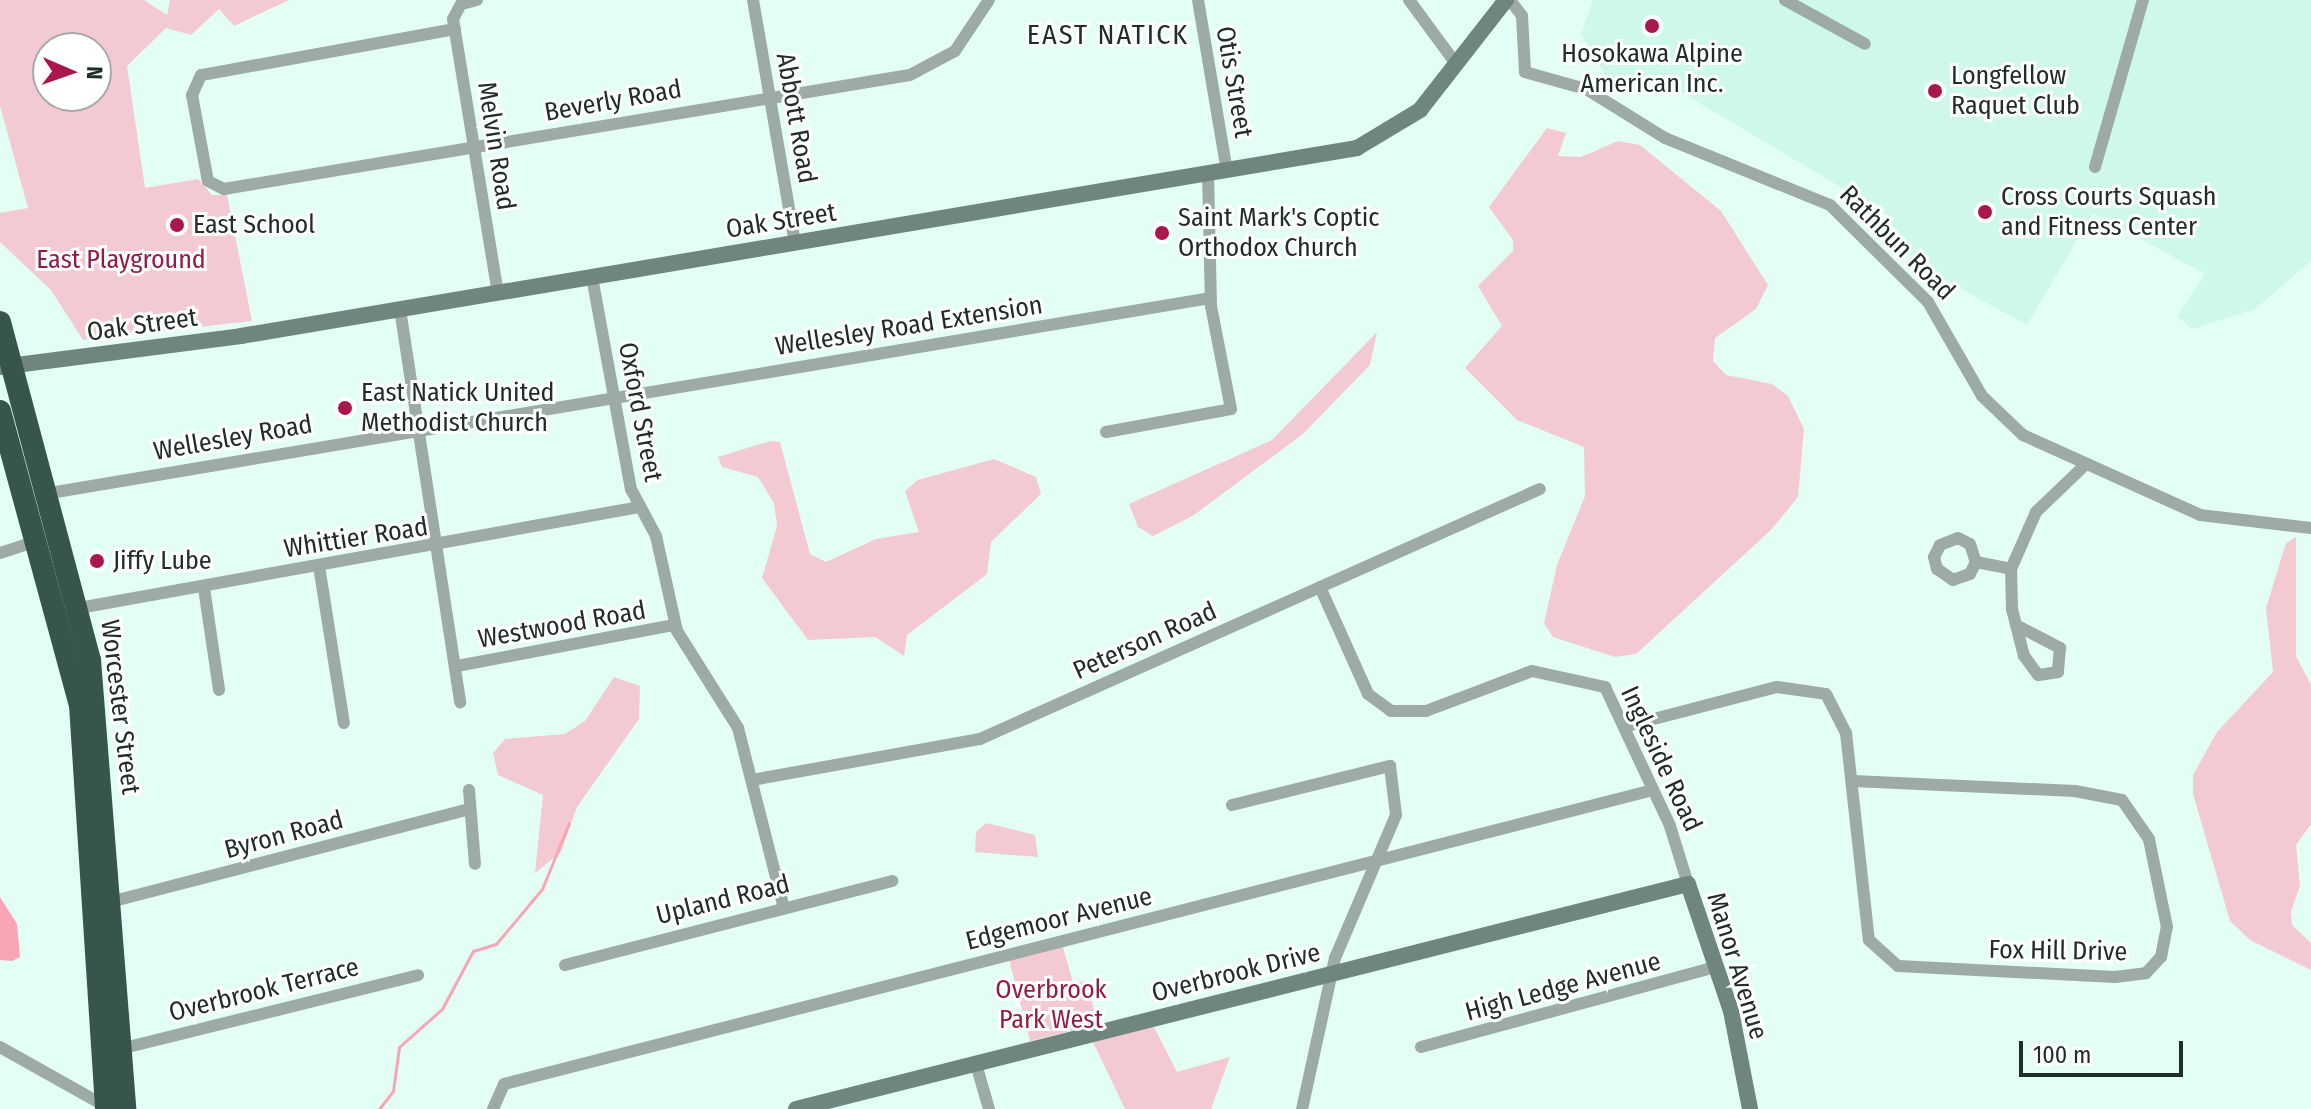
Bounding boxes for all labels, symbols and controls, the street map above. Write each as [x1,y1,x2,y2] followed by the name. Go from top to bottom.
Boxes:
[1643,17,1661,35] marker: Hosokawa Alpine American Inc.
[1027,18,1189,52] district label: EAST NATICK
[1209,24,1259,140] street label: Otis Street
[32,32,112,112] north arrow
[1561,38,1743,100] place label: Hosokawa Alpine American Inc.
[769,50,823,186] street label: Abbott Road
[1951,60,2080,122] place label: Longfellow Raquet Club
[81,66,108,80] text: N
[542,74,684,128] street label: Beverly Road
[470,79,522,213] street label: Melvin Road
[1926,82,1944,100] marker: Longfellow Raquet Club
[1833,179,1961,307] street label: Rathbun Road
[2001,181,2216,242] place label: Cross Courts Squash and Fitness Center
[724,197,838,245] street label: Oak Street
[1178,202,1379,264] place label: Saint Mark's Coptic Orthodox Church
[1976,203,1994,221] marker: Cross Courts Squash and Fitness Center
[193,209,315,241] place label: East School
[168,216,186,234] marker: East School
[1153,224,1171,242] marker: Saint Mark's Coptic Orthodox Church
[36,244,206,276] park label: East Playground
[773,289,1045,363] street label: Wellesley Road Extension
[85,302,199,348] street label: Oak Street
[611,340,669,484] street label: Oxford Street
[361,377,555,438] place label: East Natick United Methodist Church
[336,399,354,417] marker: East Natick United Methodist Church
[151,409,315,467] street label: Wellesley Road
[282,511,430,565] street label: Whittier Road
[113,545,212,577] place label: Jiffy Lube
[88,552,106,570] marker: Jiffy Lube
[476,595,648,655] street label: Westwood Road
[1068,595,1222,687] street label: Peterson Road
[94,618,146,796] street label: Worcester Street
[1614,681,1708,837] street label: Ingleside Road
[221,804,347,866] street label: Byron Road
[653,868,793,932] street label: Upland Road
[963,881,1155,957] street label: Edgemoor Avenue
[1700,889,1774,1043] street label: Manor Avenue
[1988,934,2128,968] street label: Fox Hill Drive
[1149,937,1323,1009] street label: Overbrook Drive
[1462,946,1664,1028] street label: High Ledge Avenue
[166,951,362,1029] street label: Overbrook Terrace
[995,974,1107,1036] park label: Overbrook Park West
[2023,1025,2187,1075] scale bar
[2033,1041,2091,1069] text: 100 m

